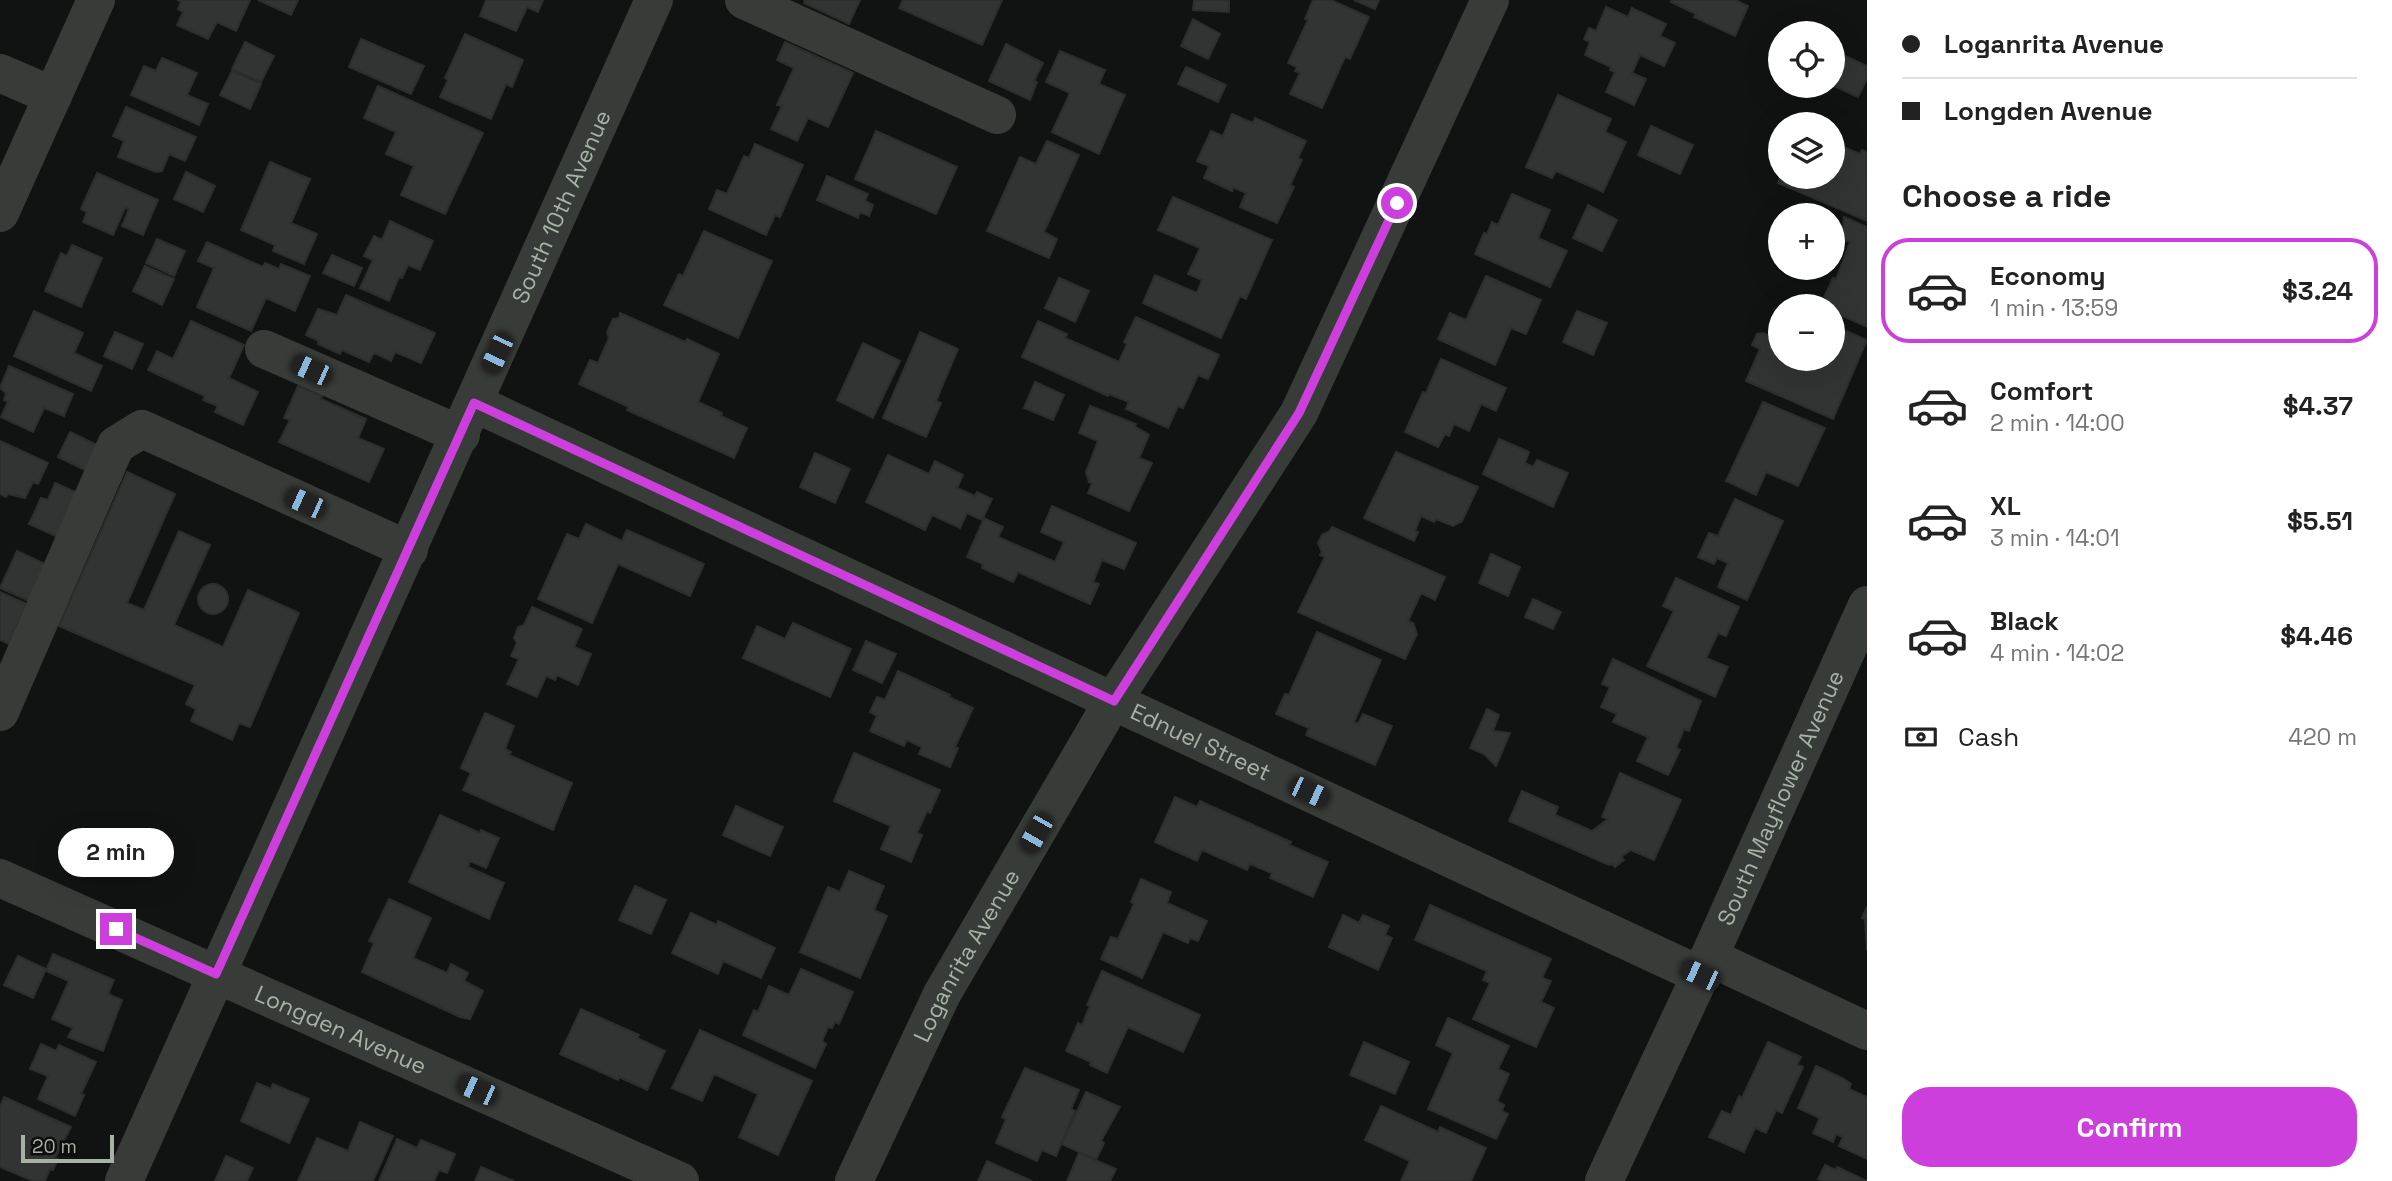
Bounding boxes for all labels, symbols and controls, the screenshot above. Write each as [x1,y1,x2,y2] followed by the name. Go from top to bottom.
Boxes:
[1768,21,1845,371] map controls
[1768,21,1845,98] button: locate
[1944,27,2164,61] text: Loganrita Avenue
[1944,94,2152,128] text: Longden Avenue
[505,105,618,308] street label: South 10th Avenue
[1768,112,1845,189] button: layers
[1902,176,2112,216] text: Choose a ride
[1381,187,1413,219] route start
[1768,203,1845,280] button: +
[1906,259,1969,322] icon: car
[1990,259,2106,293] text: Economy
[2282,274,2353,308] text: $3.24
[1990,293,2118,323] text: 1 min · 13:59
[1768,294,1845,371] button: −
[479,330,516,376] car
[288,352,335,388] car
[1906,374,1969,437] icon: car
[1990,374,2093,408] text: Comfort
[2283,389,2353,423] text: $4.37
[1990,408,2125,438] text: 2 min · 14:00
[282,485,329,521] car
[1906,489,1969,552] icon: car
[1990,489,2021,523] text: XL
[2287,504,2353,538] text: $5.51
[1990,523,2120,553] text: 3 min · 14:01
[1906,604,1969,667] icon: car
[1990,604,2059,638] text: Black
[2280,619,2353,653] text: $4.46
[1990,638,2124,668] text: 4 min · 14:02
[1710,665,1851,930] street label: South Mayflower Avenue
[1126,697,1276,788] street label: Ednuel Street
[1902,718,1940,756] icon: cash
[1958,720,2019,754] text: Cash
[2288,722,2357,752] text: 420 m
[1286,774,1333,810] car
[1017,810,1056,856] car
[58,828,174,876] callout: 2 min
[86,837,146,867] text: 2 min
[906,864,1027,1047] street label: Loganrita Avenue
[100,913,132,945] route end
[1677,957,1724,993] car
[250,978,431,1081] street label: Longden Avenue
[454,1072,501,1108] car
[1902,1087,2357,1167] button: Confirm
[21,1132,114,1164] scale bar
[32,1134,77,1159] text: 20 m

